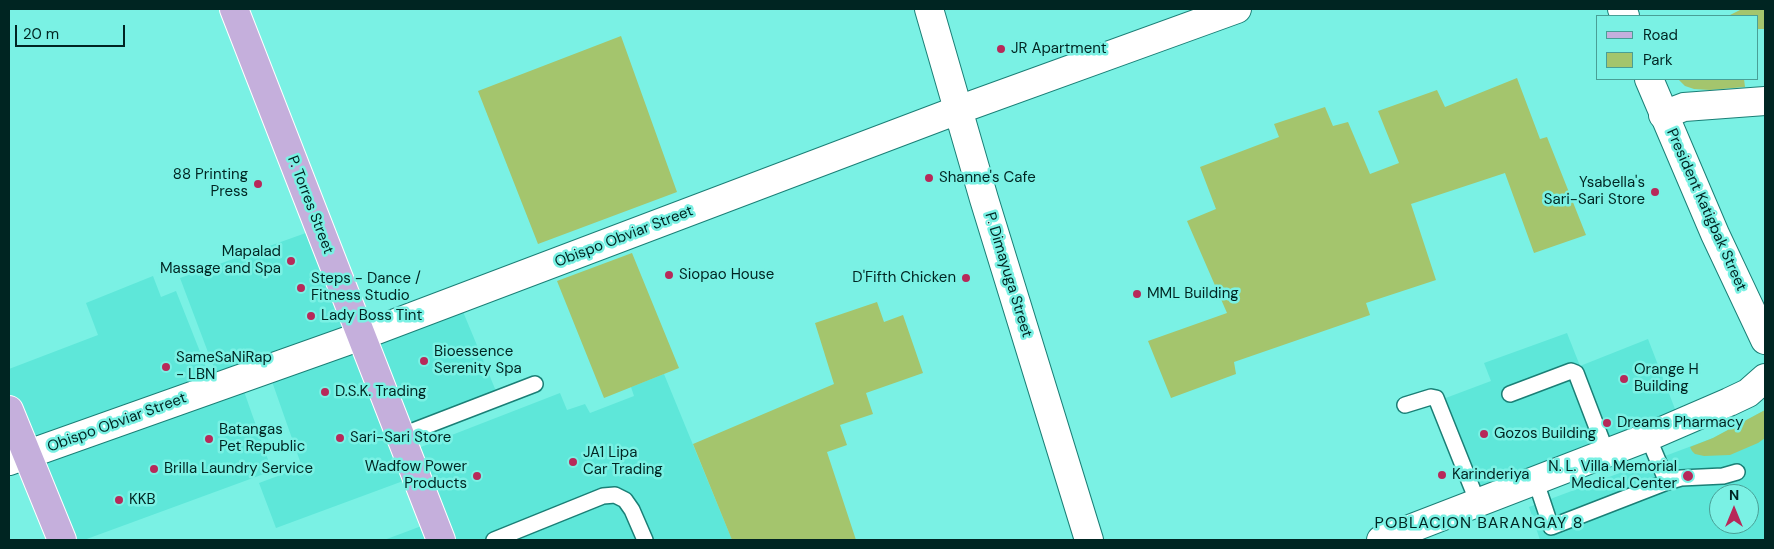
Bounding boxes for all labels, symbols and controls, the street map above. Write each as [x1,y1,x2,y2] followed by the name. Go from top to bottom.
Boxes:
[18,15,128,47] scale bar
[1596,15,1759,80] legend
[23,24,59,44] text: 20 m
[1643,25,1678,45] text: Road
[1011,40,1107,58] place label: JR Apartment
[995,43,1007,55] marker: JR Apartment
[1643,50,1673,70] text: Park
[1662,126,1750,294] street label: President Katigbak Street
[283,153,337,257] street label: P. Torres Street
[173,166,248,201] place label: 88 Printing Press
[939,169,1036,187] place label: Shanne's Cafe
[923,172,935,184] marker: Shanne's Cafe
[1544,174,1645,209] place label: Ysabella's Sari-Sari Store
[252,178,264,190] marker: 88 Printing Press
[1649,186,1661,198] marker: Ysabella's Sari-Sari Store
[552,202,696,272] street label: Obispo Obviar Street
[980,210,1036,340] street label: P. Dimayuga Street
[160,243,281,278] place label: Mapalad Massage and Spa
[285,255,297,267] marker: Mapalad Massage and Spa
[679,266,774,284] place label: Siopao House
[663,269,675,281] marker: Siopao House
[852,269,956,287] place label: D'Fifth Chicken
[311,270,421,305] place label: Steps - Dance / Fitness Studio
[960,272,972,284] marker: D'Fifth Chicken
[295,282,307,294] marker: Steps - Dance / Fitness Studio
[1147,285,1239,303] place label: MML Building
[1131,288,1143,300] marker: MML Building
[321,307,422,325] place label: Lady Boss Tint
[305,310,317,322] marker: Lady Boss Tint
[434,343,522,378] place label: Bioessence Serenity Spa
[176,349,272,384] place label: SameSaNiRap - LBN
[418,355,430,367] marker: Bioessence Serenity Spa
[160,361,172,373] marker: SameSaNiRap - LBN
[1634,361,1699,396] place label: Orange H Building
[1618,373,1630,385] marker: Orange H Building
[335,383,426,401] place label: D.S.K. Trading
[319,386,331,398] marker: D.S.K. Trading
[45,389,189,457] street label: Obispo Obviar Street
[1617,414,1744,432] place label: Dreams Pharmacy
[1601,417,1613,429] marker: Dreams Pharmacy
[219,421,305,456] place label: Batangas Pet Republic
[1494,425,1596,443] place label: Gozos Building
[1478,428,1490,440] marker: Gozos Building
[350,429,451,447] place label: Sari-Sari Store
[334,432,346,444] marker: Sari-Sari Store
[203,433,215,445] marker: Batangas Pet Republic
[583,444,663,479] place label: JA1 Lipa Car Trading
[567,456,579,468] marker: JA1 Lipa Car Trading
[365,458,467,493] place label: Wadfow Power Products
[1548,458,1677,493] place label: N. L. Villa Memorial Medical Center
[164,460,313,478] place label: Brilla Laundry Service
[148,463,160,475] marker: Brilla Laundry Service
[1452,466,1529,484] place label: Karinderiya
[1436,469,1448,481] marker: Karinderiya
[1681,469,1695,483] marker: N. L. Villa Memorial Medical Center
[471,470,483,482] marker: Wadfow Power Products
[1709,484,1759,534] north arrow
[1729,486,1739,504] text: N
[129,491,156,509] place label: KKB
[113,494,125,506] marker: KKB
[1372,514,1586,534] district label: POBLACION BARANGAY 8

